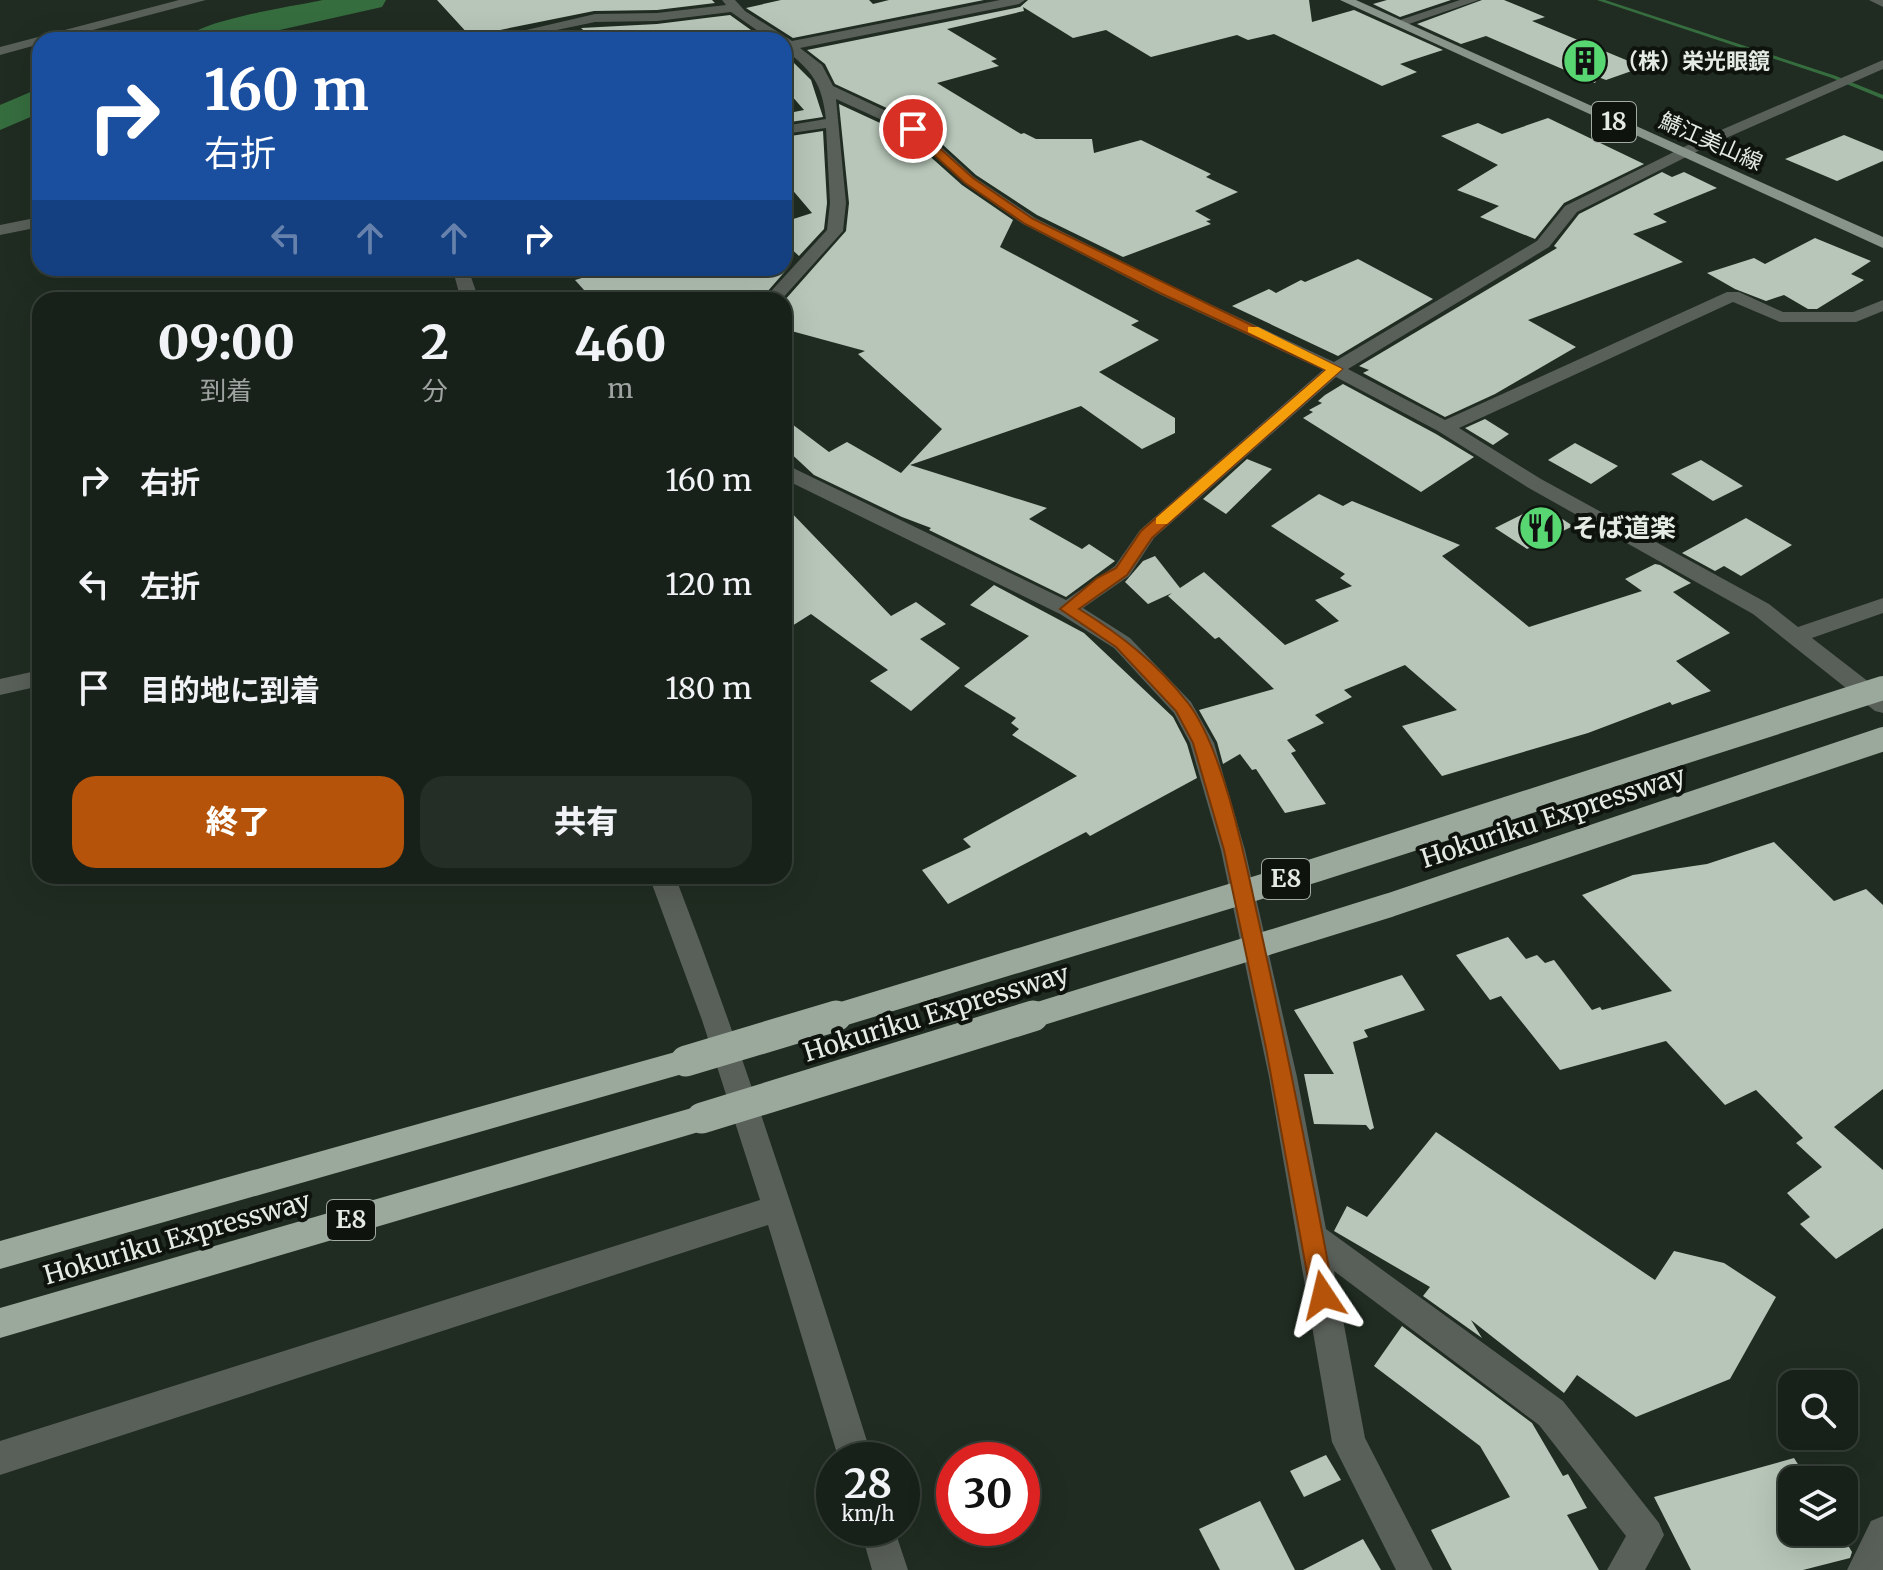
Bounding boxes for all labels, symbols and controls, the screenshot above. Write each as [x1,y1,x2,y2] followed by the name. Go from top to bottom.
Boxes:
[1561,37,1609,85] building icon: （株）栄光眼鏡
[1616,47,1770,75] place label: （株）栄光眼鏡
[204,55,369,125] text: 160 m
[72,64,176,168] icon: right
[879,95,947,163] pin
[1592,102,1636,142] road number: 18
[1655,106,1767,176] street label: 鯖江美山線
[891,107,935,151] icon: arrive
[204,131,276,176] text: 右折
[264,216,308,260] icon: left
[348,216,392,260] icon: ahead
[432,216,476,260] icon: ahead
[516,216,560,260] icon: right
[158,312,295,372] text: 09:00
[421,312,449,372] text: 2
[574,314,666,374] text: 460
[607,372,633,405] text: m
[200,374,252,407] text: 到着
[422,374,448,407] text: 分
[72,458,116,502] icon: right
[665,461,752,499] text: 160 m
[140,463,200,501] text: 右折
[1517,504,1565,552] restaurant icon: そば道楽
[1572,511,1676,544] place label: そば道楽
[72,562,116,606] icon: left
[665,565,752,603] text: 120 m
[140,567,200,605] text: 左折
[72,666,116,710] icon: arrive
[665,669,752,707] text: 180 m
[140,671,320,709] text: 目的地に到着
[1416,758,1690,875] street label: Hokuriku Expressway
[72,776,404,868] button: 終了
[420,776,752,868] button: 共有
[1262,859,1310,899] road number: E8
[799,956,1073,1069] street label: Hokuriku Expressway
[40,1183,315,1291] street label: Hokuriku Expressway
[327,1200,375,1240] road number: E8
[1281,1253,1365,1337] position arrow
[1778,1370,1858,1546] map controls
[1778,1370,1858,1450] button: search
[936,1442,1040,1546] speed limit sign: 30
[844,1459,892,1509] text: 28
[1778,1466,1858,1546] button: layers
[842,1501,894,1526] text: km/h

